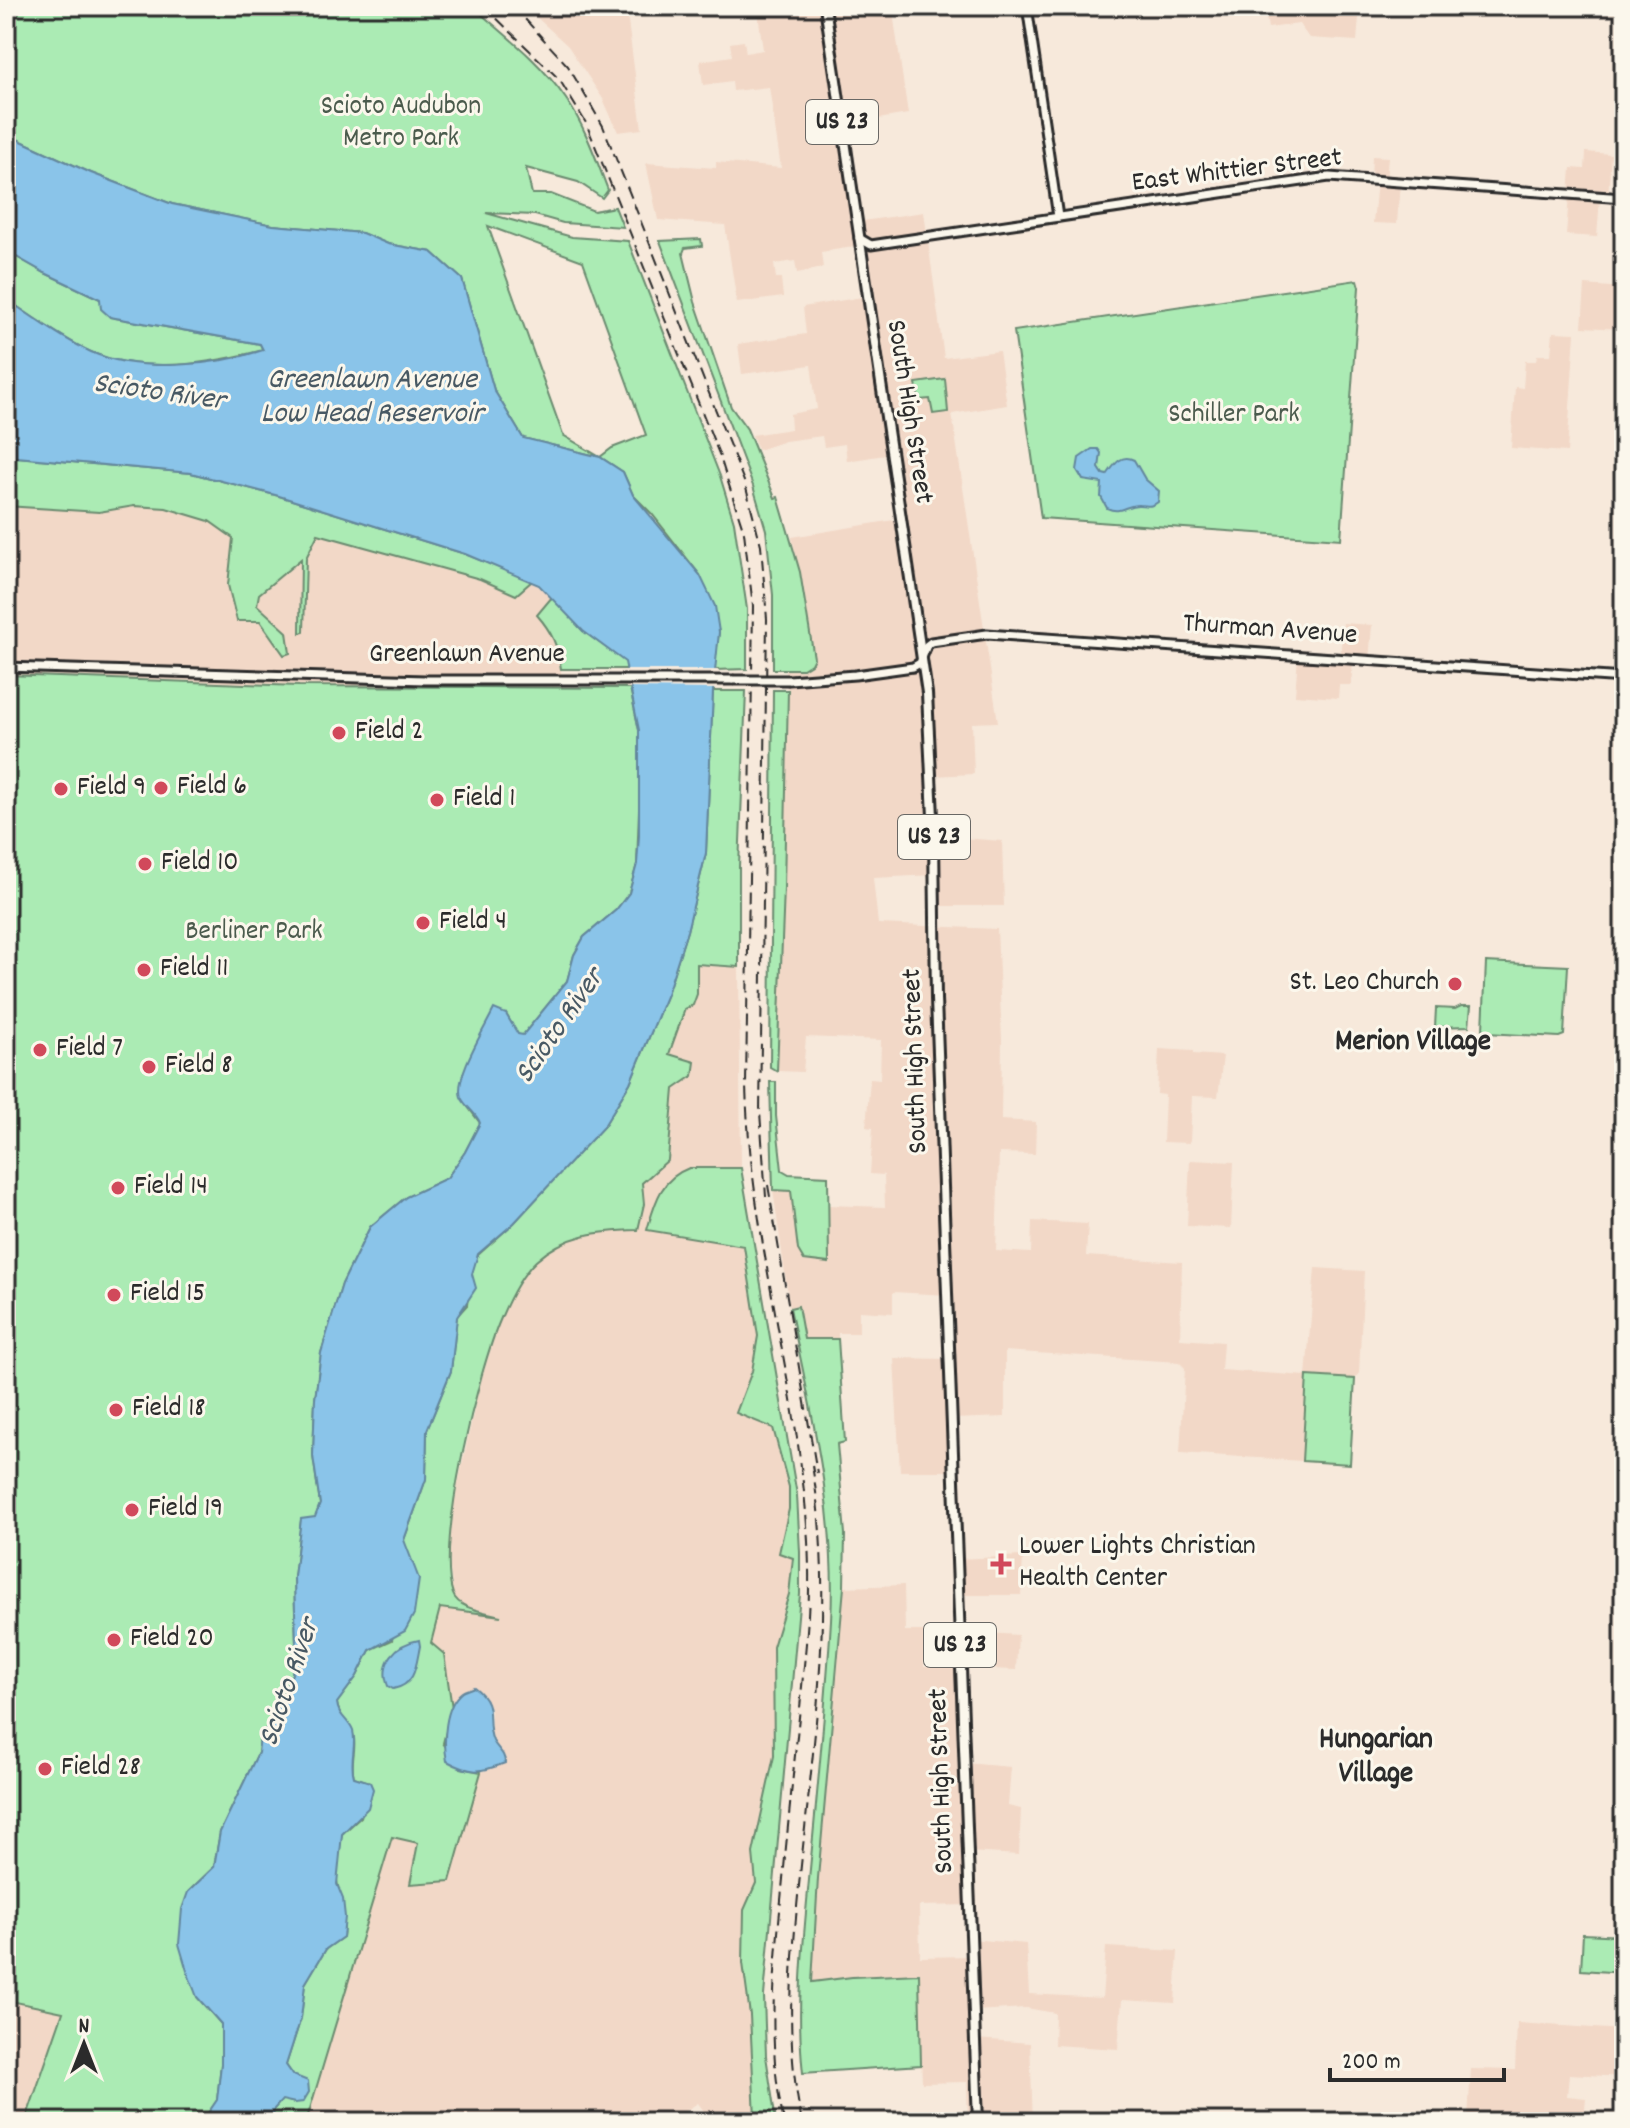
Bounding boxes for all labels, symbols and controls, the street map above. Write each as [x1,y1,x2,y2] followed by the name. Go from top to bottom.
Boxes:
[321,88,481,160] park label: Scioto Audubon Metro Park
[806,100,878,144] road number: US 23
[1130,139,1344,205] street label: East Whittier Street
[874,317,942,507] street label: South High Street
[261,360,486,437] water label: Greenlawn Avenue Low Head Reservoir
[90,363,230,425] water label: Scioto River
[1168,396,1300,436] park label: Schiller Park
[1181,605,1359,657] street label: Thurman Avenue
[369,636,565,676] street label: Greenlawn Avenue
[355,713,423,753] place label: Field 2
[330,724,348,742] marker: Field 2
[177,768,247,808] place label: Field 6
[77,769,146,809] place label: Field 9
[152,779,170,797] marker: Field 6
[52,780,70,798] marker: Field 9
[453,780,515,820] place label: Field 1
[428,791,446,809] marker: Field 1
[898,815,970,859] road number: US 23
[161,844,239,884] place label: Field 10
[136,855,154,873] marker: Field 10
[439,903,507,943] place label: Field 4
[185,913,323,953] park label: Berliner Park
[414,914,432,932] marker: Field 4
[160,950,228,990] place label: Field 11
[505,958,618,1094] water label: Scioto River
[135,961,153,979] marker: Field 11
[1289,964,1439,1004] place label: St. Leo Church
[894,968,940,1154] street label: South High Street
[1446,975,1464,993] marker: St. Leo Church
[1335,1022,1491,1065] district label: Merion Village
[56,1030,123,1070] place label: Field 7
[31,1041,49,1059] marker: Field 7
[165,1047,232,1087] place label: Field 8
[140,1058,158,1076] marker: Field 8
[134,1168,208,1208] place label: Field 14
[109,1179,127,1197] marker: Field 14
[130,1275,205,1315] place label: Field 15
[105,1286,123,1304] marker: Field 15
[132,1390,206,1430] place label: Field 18
[107,1401,125,1419] marker: Field 18
[148,1490,223,1530] place label: Field 19
[123,1501,141,1519] marker: Field 19
[1019,1528,1256,1600] place label: Lower Lights Christian Health Center
[990,1553,1012,1575] marker: Lower Lights Christian Health Center
[249,1611,334,1753] water label: Scioto River
[130,1620,214,1660] place label: Field 20
[924,1623,996,1667] road number: US 23
[105,1631,123,1649] marker: Field 20
[920,1688,966,1874] street label: South High Street
[1319,1720,1433,1797] district label: Hungarian Village
[61,1749,141,1789] place label: Field 28
[36,1760,54,1778] marker: Field 28
[44,2004,124,2084] north arrow
[79,2012,90,2043] text: N
[1330,2032,1504,2082] scale bar
[1342,2046,1401,2080] text: 200 m

